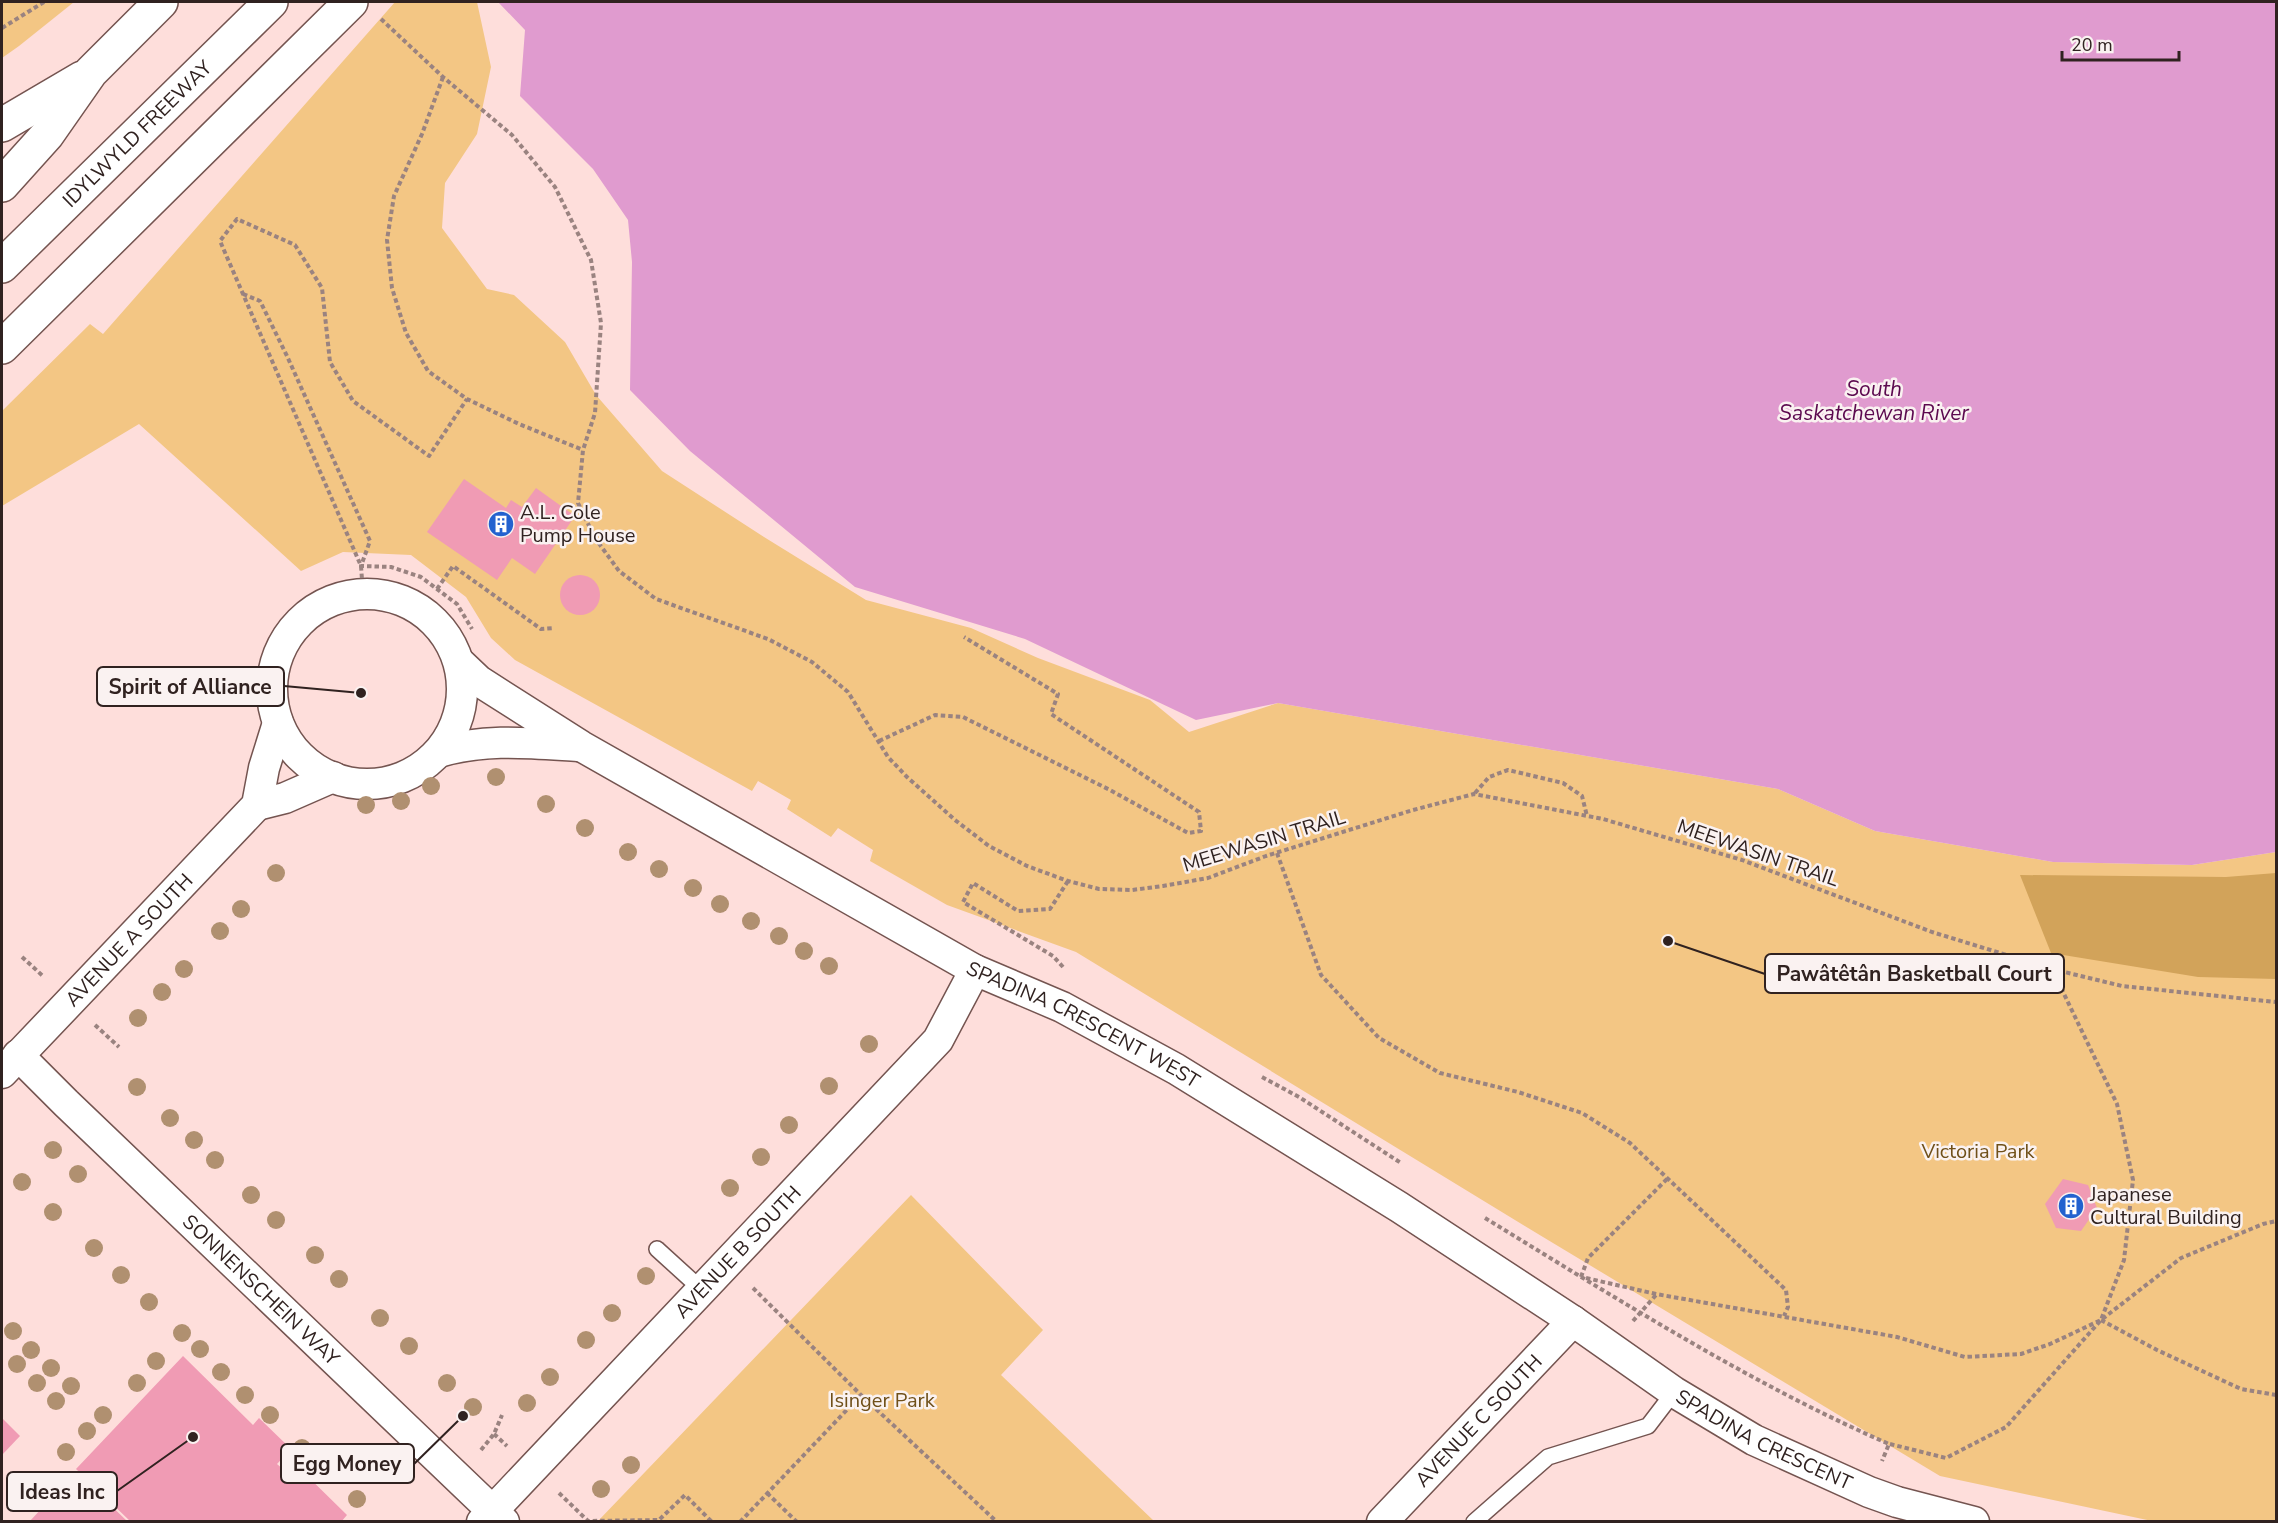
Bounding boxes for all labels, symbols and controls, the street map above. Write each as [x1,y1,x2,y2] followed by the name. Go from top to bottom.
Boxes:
[2062,24,2179,62] scale bar
[2071,33,2113,57] text: 20 m
[56,53,218,213] street label: IDYLWYLD FREEWAY
[1779,375,1969,427] water label: South Saskatchewan River
[520,499,636,549] place label: A.L. Cole Pump House
[486,509,516,539] building icon: A.L. Cole Pump House
[97,667,284,706] callout: Spirit of Alliance
[108,673,272,701] text: Spirit of Alliance
[1179,803,1349,879] street label: MEEWASIN TRAIL
[1674,813,1842,893] street label: MEEWASIN TRAIL
[59,867,199,1012] street label: AVENUE A SOUTH
[962,954,1205,1094] street label: SPADINA CRESCENT WEST
[1765,954,2064,993] callout: Pawâtêtân Basketball Court
[1776,960,2052,988] text: Pawâtêtân Basketball Court
[1920,1138,2036,1165] park label: Victoria Park
[668,1180,807,1324] street label: AVENUE B SOUTH
[2089,1181,2242,1231] place label: Japanese Cultural Building
[2056,1191,2086,1221] building icon: Japanese Cultural Building
[177,1208,346,1372] street label: SONNENSCHEIN WAY
[1409,1348,1548,1493] street label: AVENUE C SOUTH
[1671,1383,1857,1496] street label: SPADINA CRESCENT
[829,1387,936,1414] park label: Isinger Park
[281,1444,414,1483] callout: Egg Money
[293,1450,402,1478] text: Egg Money
[7,1472,117,1511] callout: Ideas Inc
[19,1478,105,1506] text: Ideas Inc

